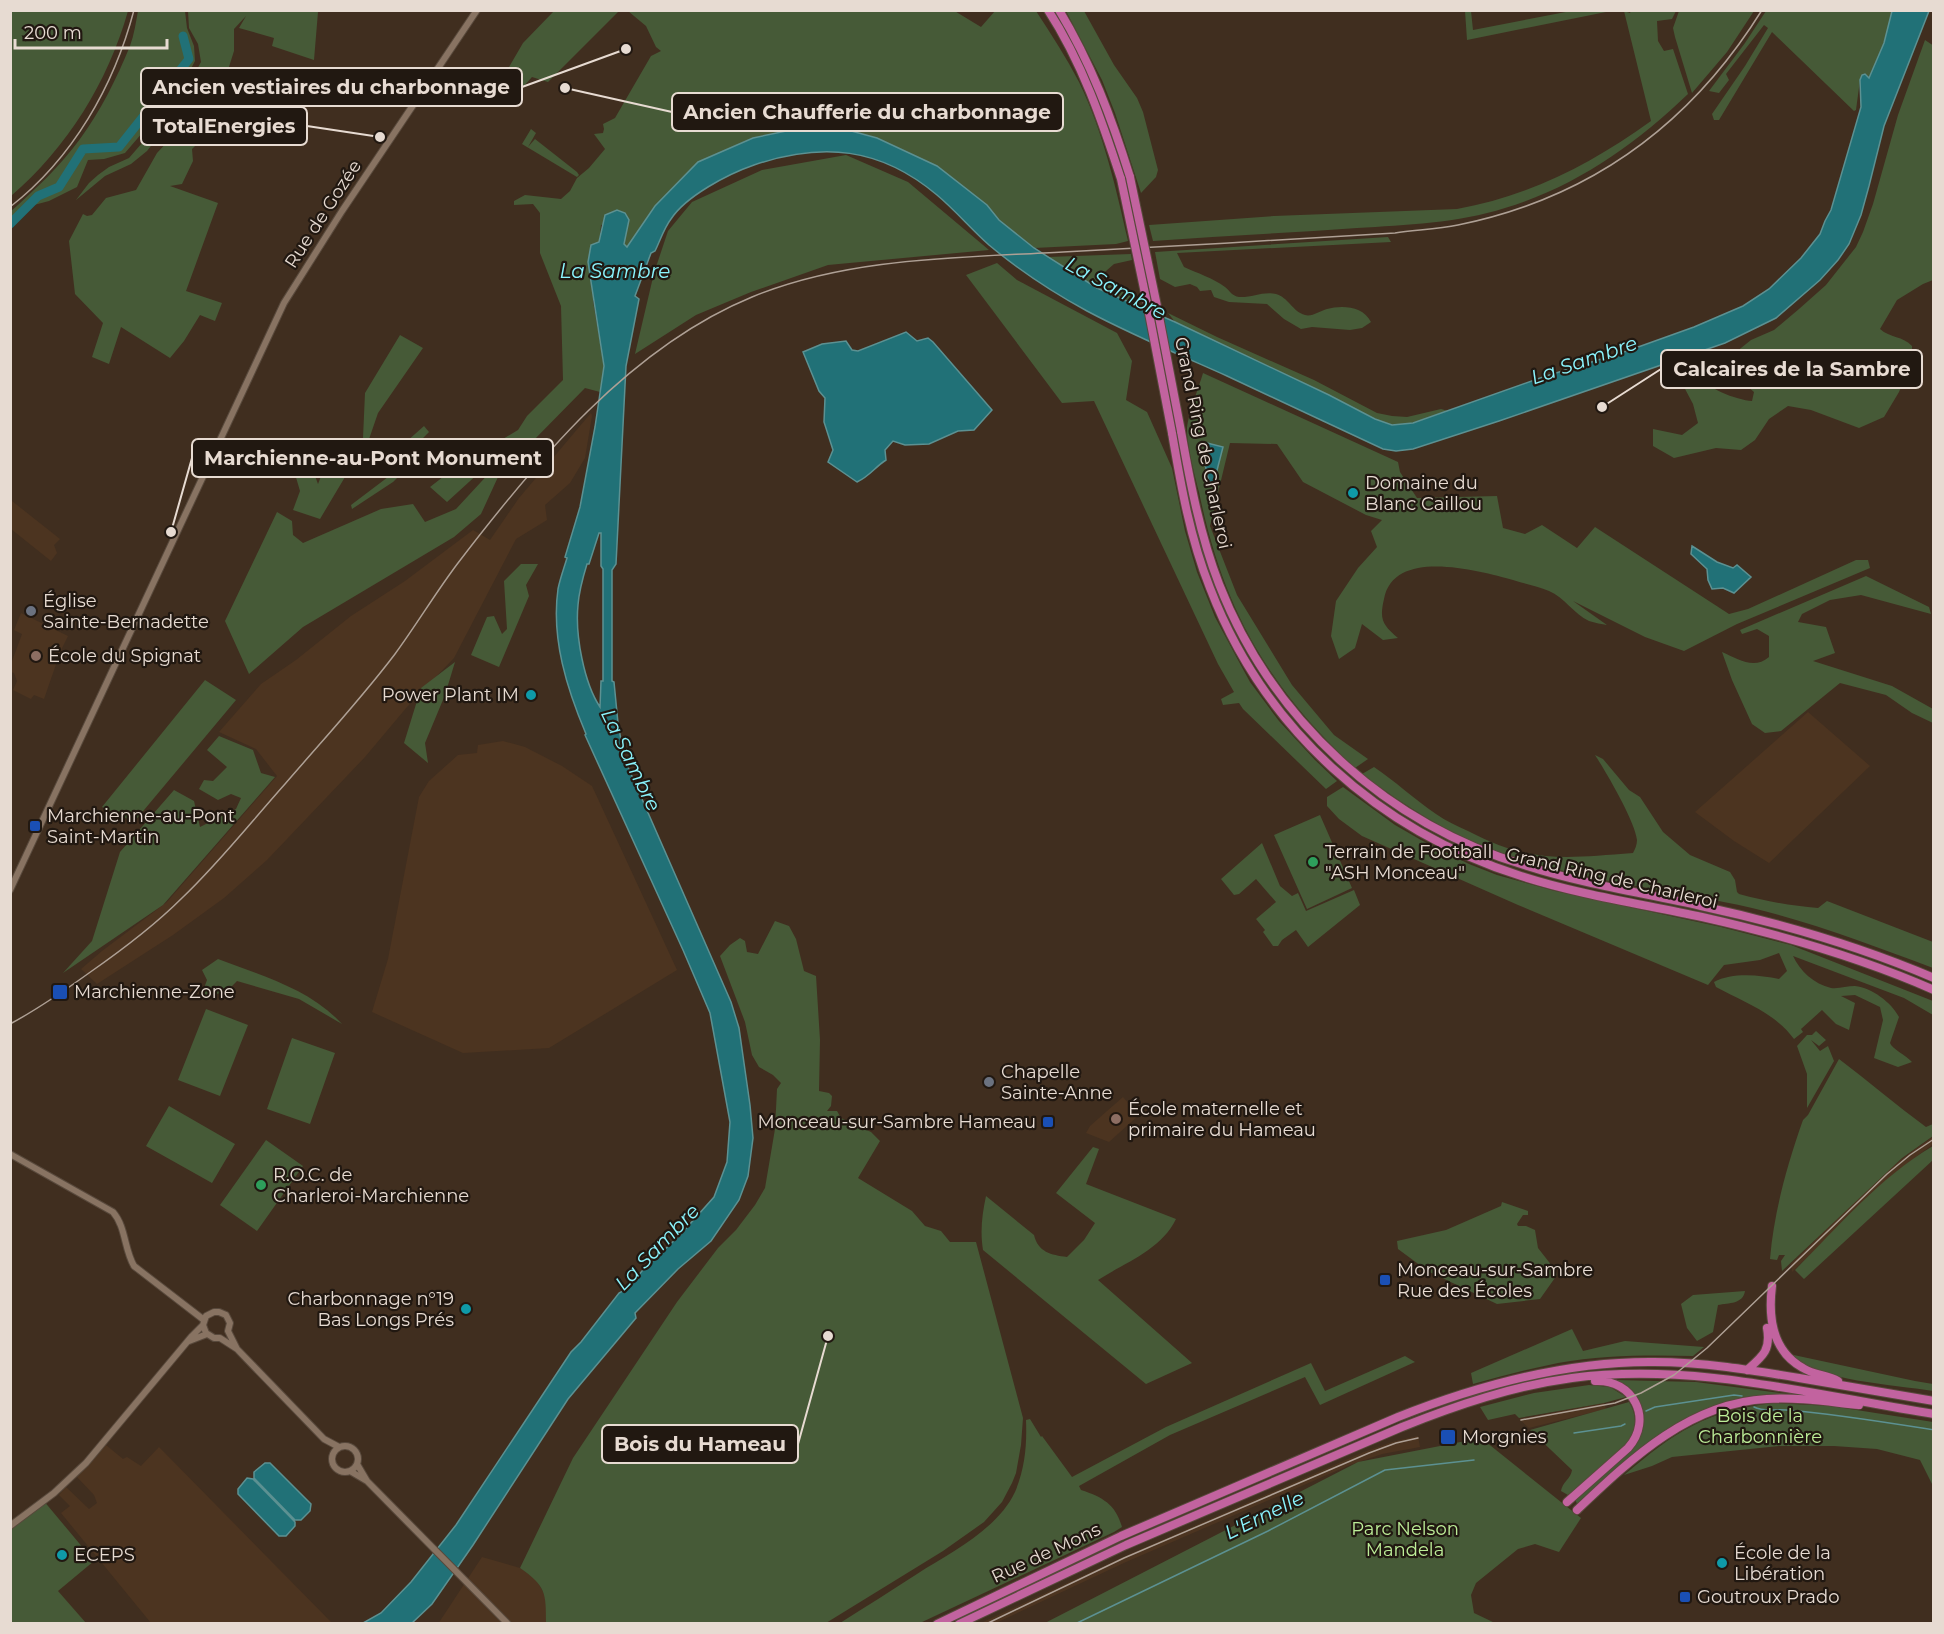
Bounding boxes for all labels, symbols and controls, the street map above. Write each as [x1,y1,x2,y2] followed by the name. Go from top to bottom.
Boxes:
[15,12,166,50] scale bar
[24,22,82,44] text: 200 m
[141,68,522,106] callout: Ancien vestiaires du charbonnage
[151,75,510,99] text: Ancien vestiaires du charbonnage
[672,93,1063,131] callout: Ancien Chaufferie du charbonnage
[682,100,1051,124] text: Ancien Chaufferie du charbonnage
[141,107,307,145] callout: TotalEnergies
[153,114,296,138] text: TotalEnergies
[280,156,366,272] street label: Rue de Gozée
[1061,251,1171,325] water label: La Sambre
[560,259,670,283] water label: La Sambre
[1528,331,1640,389] water label: La Sambre
[1170,335,1236,551] street label: Grand Ring de Charleroi
[1661,350,1922,388] callout: Calcaires de la Sambre
[1673,357,1911,381] text: Calcaires de la Sambre
[192,439,553,477] callout: Marchienne-au-Pont Monument
[204,446,542,470] text: Marchienne-au-Pont Monument
[1365,472,1482,515] place label: Domaine du Blanc Caillou
[1346,486,1360,500] marker: Domaine du Blanc Caillou
[43,590,209,633] place label: Église Sainte-Bernadette
[24,604,38,618] marker: Église Sainte-Bernadette
[48,645,201,667] place label: École du Spignat
[29,649,43,663] marker: École du Spignat
[382,684,519,706] place label: Power Plant IM
[524,688,538,702] marker: Power Plant IM
[596,705,666,815] water label: La Sambre
[47,805,235,848] place label: Marchienne-au-Pont Saint-Martin
[28,819,42,833] marker: Marchienne-au-Pont Saint-Martin
[1325,841,1492,884] place label: Terrain de Football "ASH Monceau"
[1504,843,1720,913] street label: Grand Ring de Charleroi
[1306,855,1320,869] marker: Terrain de Football "ASH Monceau"
[74,981,235,1003] place label: Marchienne-Zone
[51,983,69,1001] marker: Marchienne-Zone
[1001,1061,1113,1104] place label: Chapelle Sainte-Anne
[982,1075,996,1089] marker: Chapelle Sainte-Anne
[1128,1098,1316,1141] place label: École maternelle et primaire du Hameau
[757,1111,1036,1133] place label: Monceau-sur-Sambre Hameau
[1109,1112,1123,1126] marker: École maternelle et primaire du Hameau
[1041,1115,1055,1129] marker: Monceau-sur-Sambre Hameau
[273,1164,469,1207] place label: R.O.C. de Charleroi-Marchienne
[254,1178,268,1192] marker: R.O.C. de Charleroi-Marchienne
[610,1199,704,1295] water label: La Sambre
[1397,1259,1593,1302] place label: Monceau-sur-Sambre Rue des Écoles
[1378,1273,1392,1287] marker: Monceau-sur-Sambre Rue des Écoles
[287,1288,454,1331] place label: Charbonnage n°19 Bas Longs Prés
[459,1302,473,1316] marker: Charbonnage n°19 Bas Longs Prés
[1698,1405,1822,1448] park label: Bois de la Charbonnière
[602,1425,798,1463] callout: Bois du Hameau
[1462,1426,1547,1448] place label: Morgnies
[1439,1428,1457,1446] marker: Morgnies
[614,1432,786,1456] text: Bois du Hameau
[1220,1485,1308,1545] water label: L'Ernelle
[988,1518,1104,1588] street label: Rue de Mons
[1351,1518,1459,1561] park label: Parc Nelson Mandela
[1734,1542,1831,1585] place label: École de la Libération
[74,1544,135,1566] place label: ECEPS
[55,1548,69,1562] marker: ECEPS
[1715,1556,1729,1570] marker: École de la Libération
[1697,1586,1839,1608] place label: Goutroux Prado
[1678,1590,1692,1604] marker: Goutroux Prado

